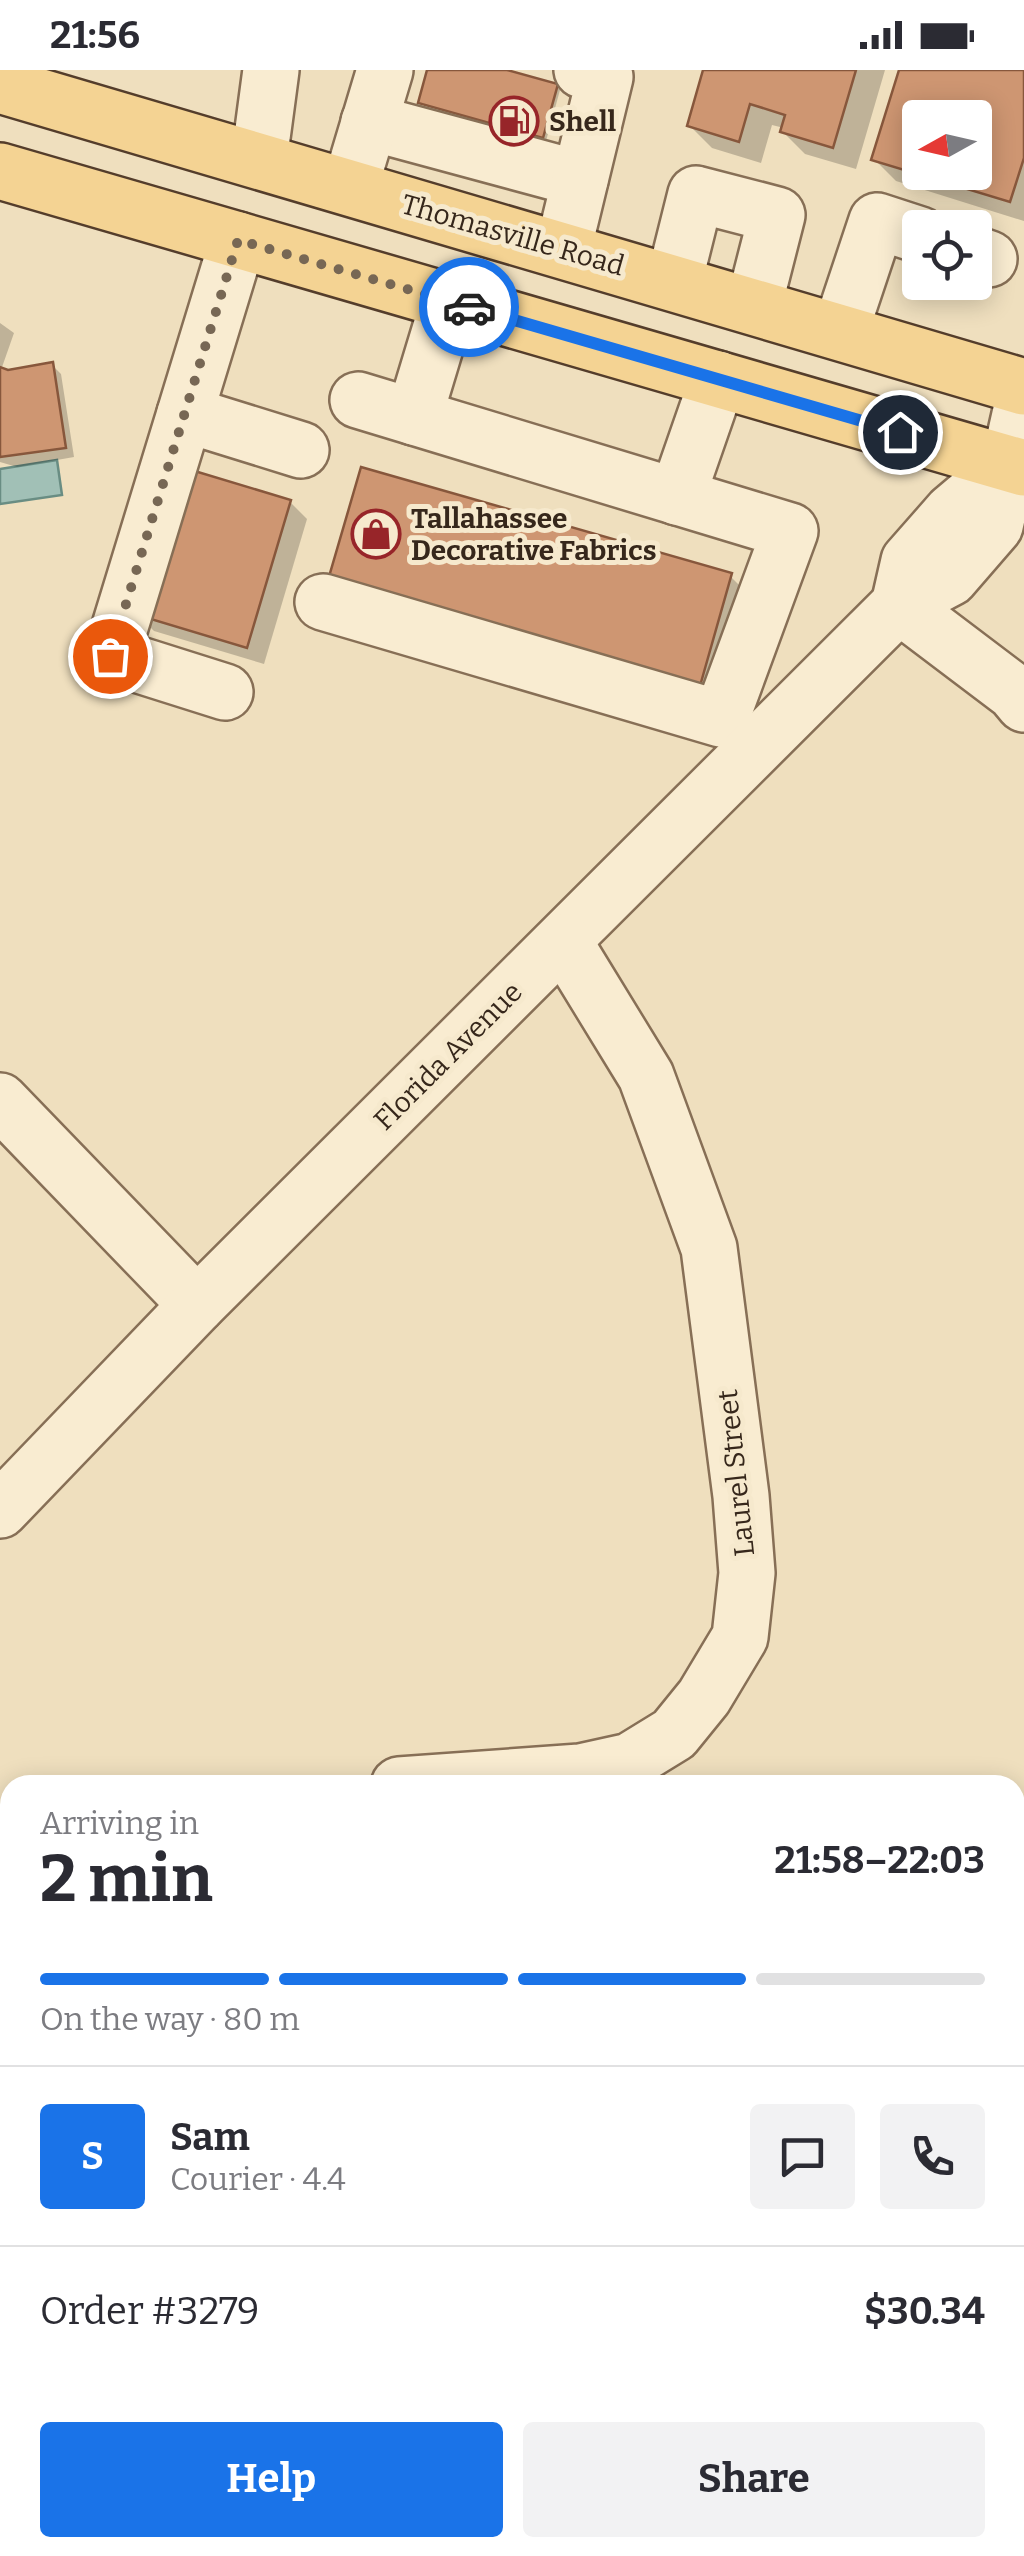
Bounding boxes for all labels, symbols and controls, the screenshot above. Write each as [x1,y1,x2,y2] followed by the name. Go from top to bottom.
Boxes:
[50,12,140,58] text: 21:56
[488,95,540,147] fuel station icon: Shell
[902,100,992,190] north arrow
[902,100,992,300] map controls
[549,105,617,138] place label: Shell
[398,187,628,283] street label: Thomasville Road
[902,210,992,300] button: locate
[419,257,519,357] courier
[442,280,497,335] icon: car
[858,390,943,475] pin
[873,405,928,460] icon: home
[411,502,656,567] place label: Tallahassee Decorative Fabrics
[350,508,402,560] shop icon: Tallahassee Decorative Fabrics
[68,614,153,699] pin
[83,629,138,684] icon: bag
[367,975,529,1137] street label: Florida Avenue
[711,1388,761,1558] street label: Laurel Street
[40,1804,199,1842] text: Arriving in
[774,1837,985,1883] text: 21:58–22:03
[40,1840,213,1918] text: 2 min
[40,2000,300,2038] text: On the way · 80 m
[750,2104,855,2209] button: chat
[880,2104,985,2209] button: phone
[170,2114,250,2160] text: Sam
[81,2133,104,2179] text: S
[170,2160,346,2198] text: Courier · 4.4
[40,2288,259,2334] text: Order #3279
[864,2288,985,2334] text: $30.34
[40,2422,503,2537] button: Help
[523,2422,985,2537] button: Share

